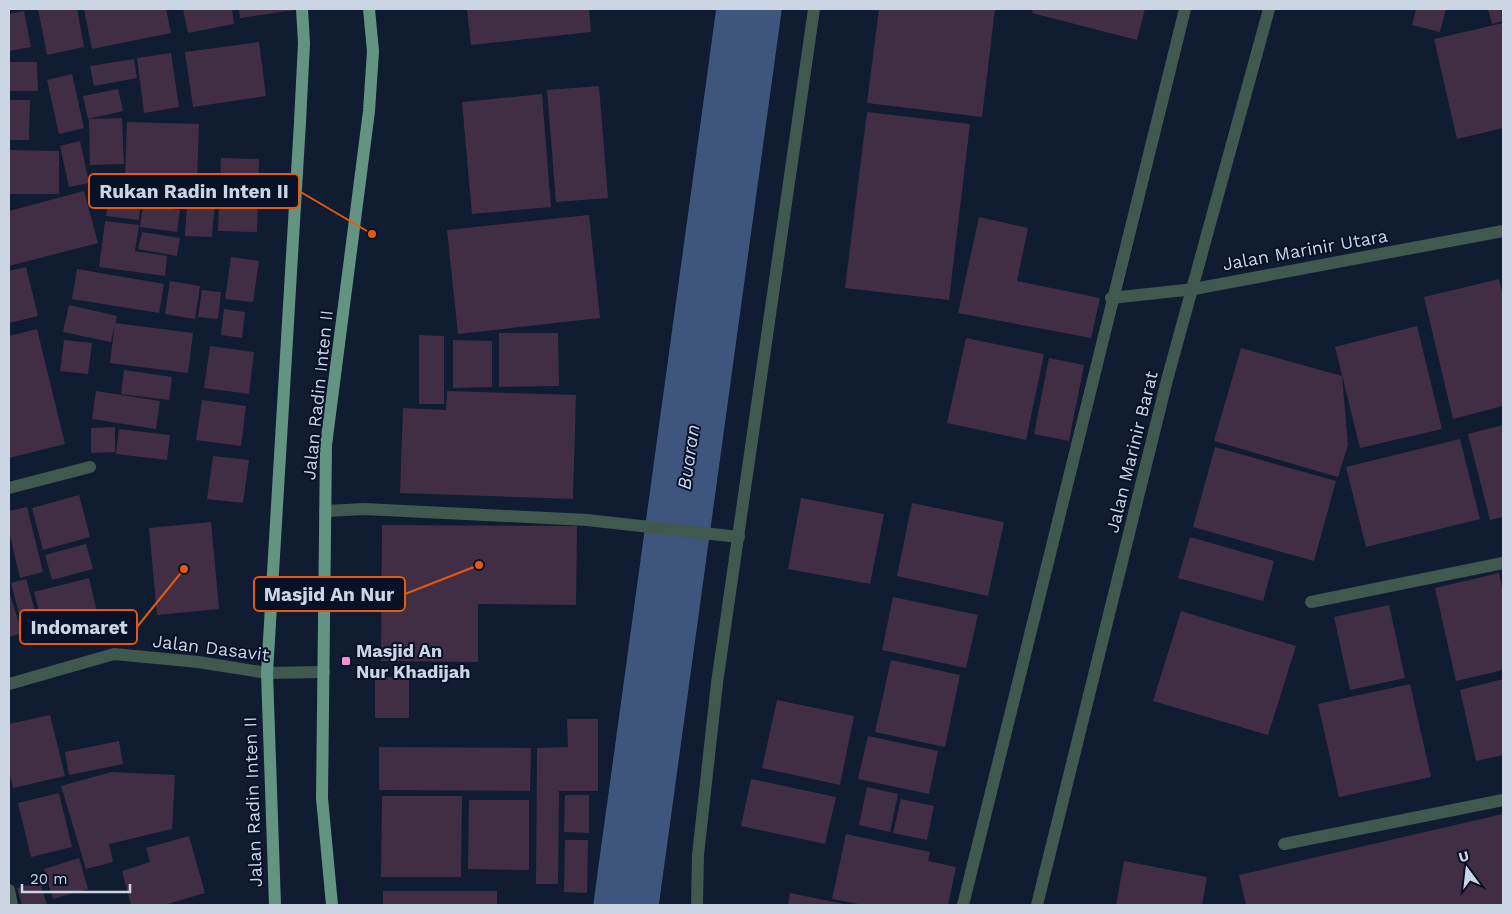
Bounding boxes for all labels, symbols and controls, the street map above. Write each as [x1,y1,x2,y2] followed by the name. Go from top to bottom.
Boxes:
[89,174,299,208] callout: Rukan Radin Inten II
[99,180,289,203] text: Rukan Radin Inten II
[1221,225,1389,274] street label: Jalan Marinir Utara
[298,309,337,481] street label: Jalan Radin Inten II
[1101,368,1162,535] street label: Jalan Marinir Barat
[673,423,704,491] water label: Buaran
[254,577,405,611] callout: Masjid An Nur
[264,583,395,606] text: Masjid An Nur
[20,610,137,644] callout: Indomaret
[30,616,128,639] text: Indomaret
[152,630,271,665] street label: Jalan Dasavit
[356,640,470,682] place label: Masjid An Nur Khadijah
[340,655,352,667] marker: Masjid An Nur Khadijah
[239,716,266,888] street label: Jalan Radin Inten II
[1442,844,1492,894] north arrow
[1457,847,1471,865] text: U
[22,862,130,894] scale bar
[30,870,68,888] text: 20 m

